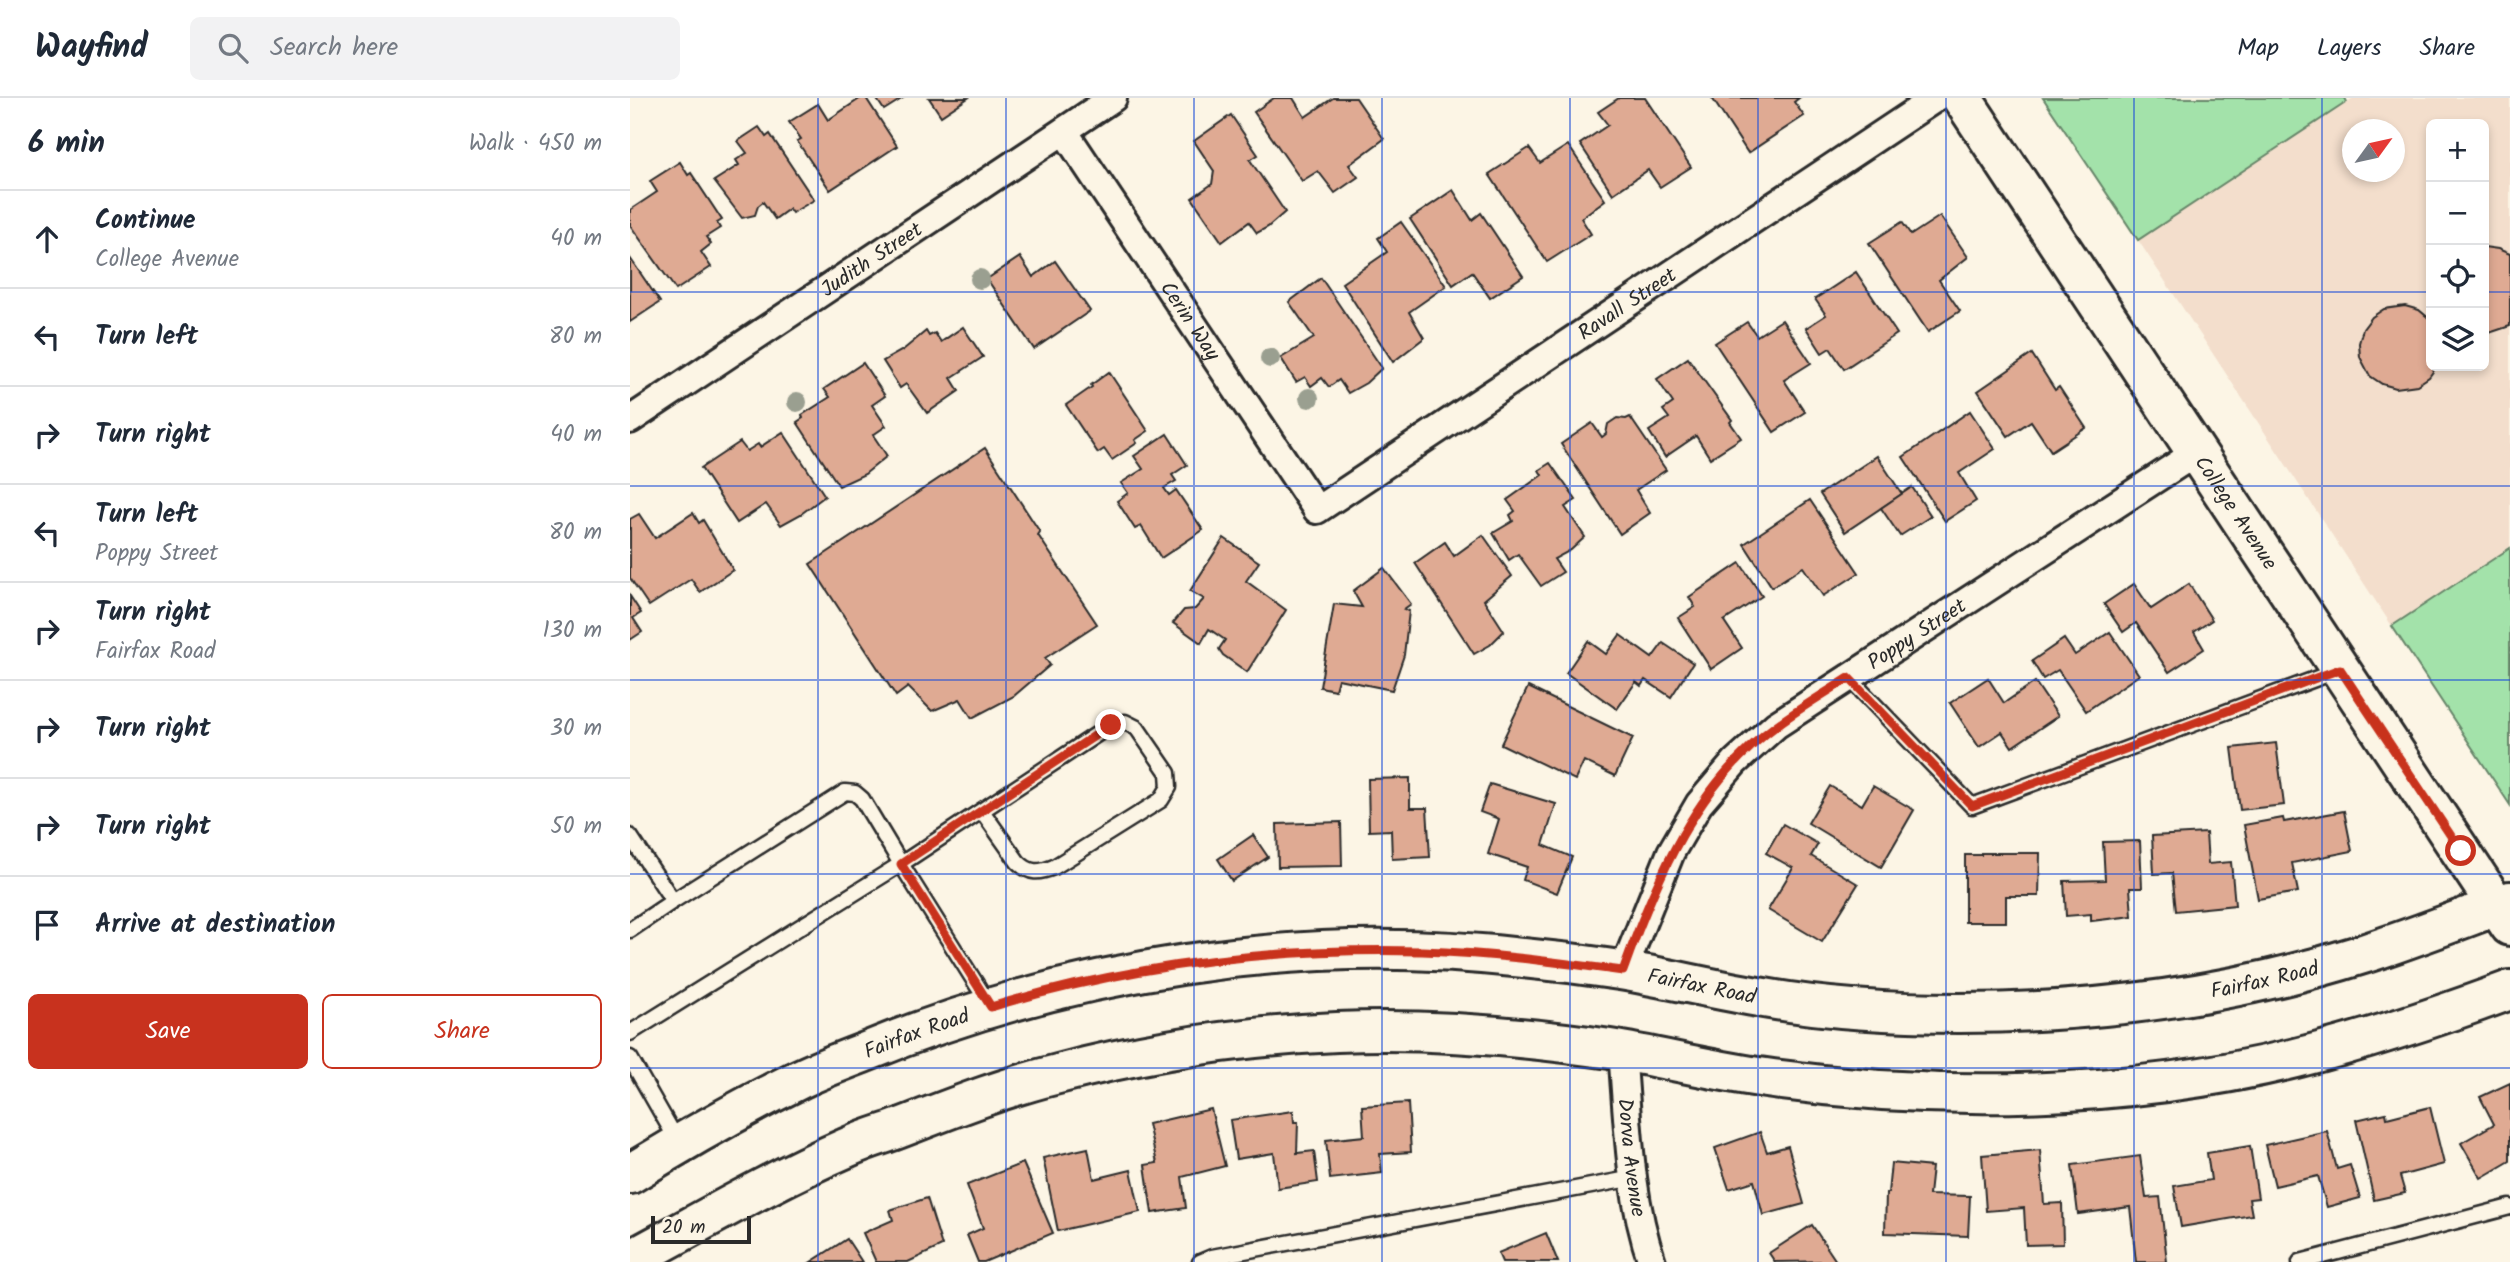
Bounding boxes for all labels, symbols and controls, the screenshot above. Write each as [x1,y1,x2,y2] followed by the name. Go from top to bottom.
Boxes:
[190,17,680,80] search box
[35,22,148,75] text: Wayfind
[270,27,398,69] text: Search here
[214,29,252,67] icon: search
[2237,29,2279,68] text: Map
[2317,29,2381,68] text: Layers
[2419,29,2475,68] text: Share
[2342,119,2405,182] north arrow
[2426,119,2489,371] map controls
[2426,119,2489,182] button: +
[28,120,105,168] text: 6 min
[469,126,602,162] text: Walk · 450 m
[2426,182,2489,245] button: −
[95,200,196,242] text: Continue
[814,214,930,306] street label: Judith Street
[28,220,66,258] icon: ahead
[550,221,602,257] text: 40 m
[95,242,239,278] text: College Avenue
[2426,245,2489,308] button: locate
[1572,259,1685,350] street label: Ravall Street
[1151,275,1228,368] street label: Cerin Way
[2426,308,2489,371] button: layers
[95,316,198,358] text: Turn left
[28,318,66,356] icon: left
[549,319,602,355] text: 80 m
[95,414,211,456] text: Turn right
[28,416,66,454] icon: right
[550,417,602,453] text: 40 m
[2185,449,2285,578] street label: College Avenue
[95,494,198,536] text: Turn left
[28,514,66,552] icon: left
[549,515,602,551] text: 80 m
[95,536,218,572] text: Poppy Street
[1861,590,1974,680] street label: Poppy Street
[95,592,211,634] text: Turn right
[28,612,66,650] icon: right
[543,613,602,649] text: 130 m
[95,634,216,670] text: Fairfax Road
[95,708,211,750] text: Turn right
[1095,709,1126,740] route end
[28,710,66,748] icon: right
[550,711,602,747] text: 30 m
[95,806,211,848] text: Turn right
[28,808,66,846] icon: right
[551,809,602,845] text: 50 m
[2445,835,2476,866] route start
[95,904,335,946] text: Arrive at destination
[28,906,66,944] icon: arrive
[2208,953,2323,1009] street label: Fairfax Road
[1644,960,1759,1014] street label: Fairfax Road
[28,994,308,1069] button: Save
[322,994,602,1069] button: Share
[859,1000,974,1069] street label: Fairfax Road
[1608,1097,1654,1221] street label: Dorva Avenue
[651,1213,751,1245] scale bar
[662,1213,705,1243] text: 20 m

